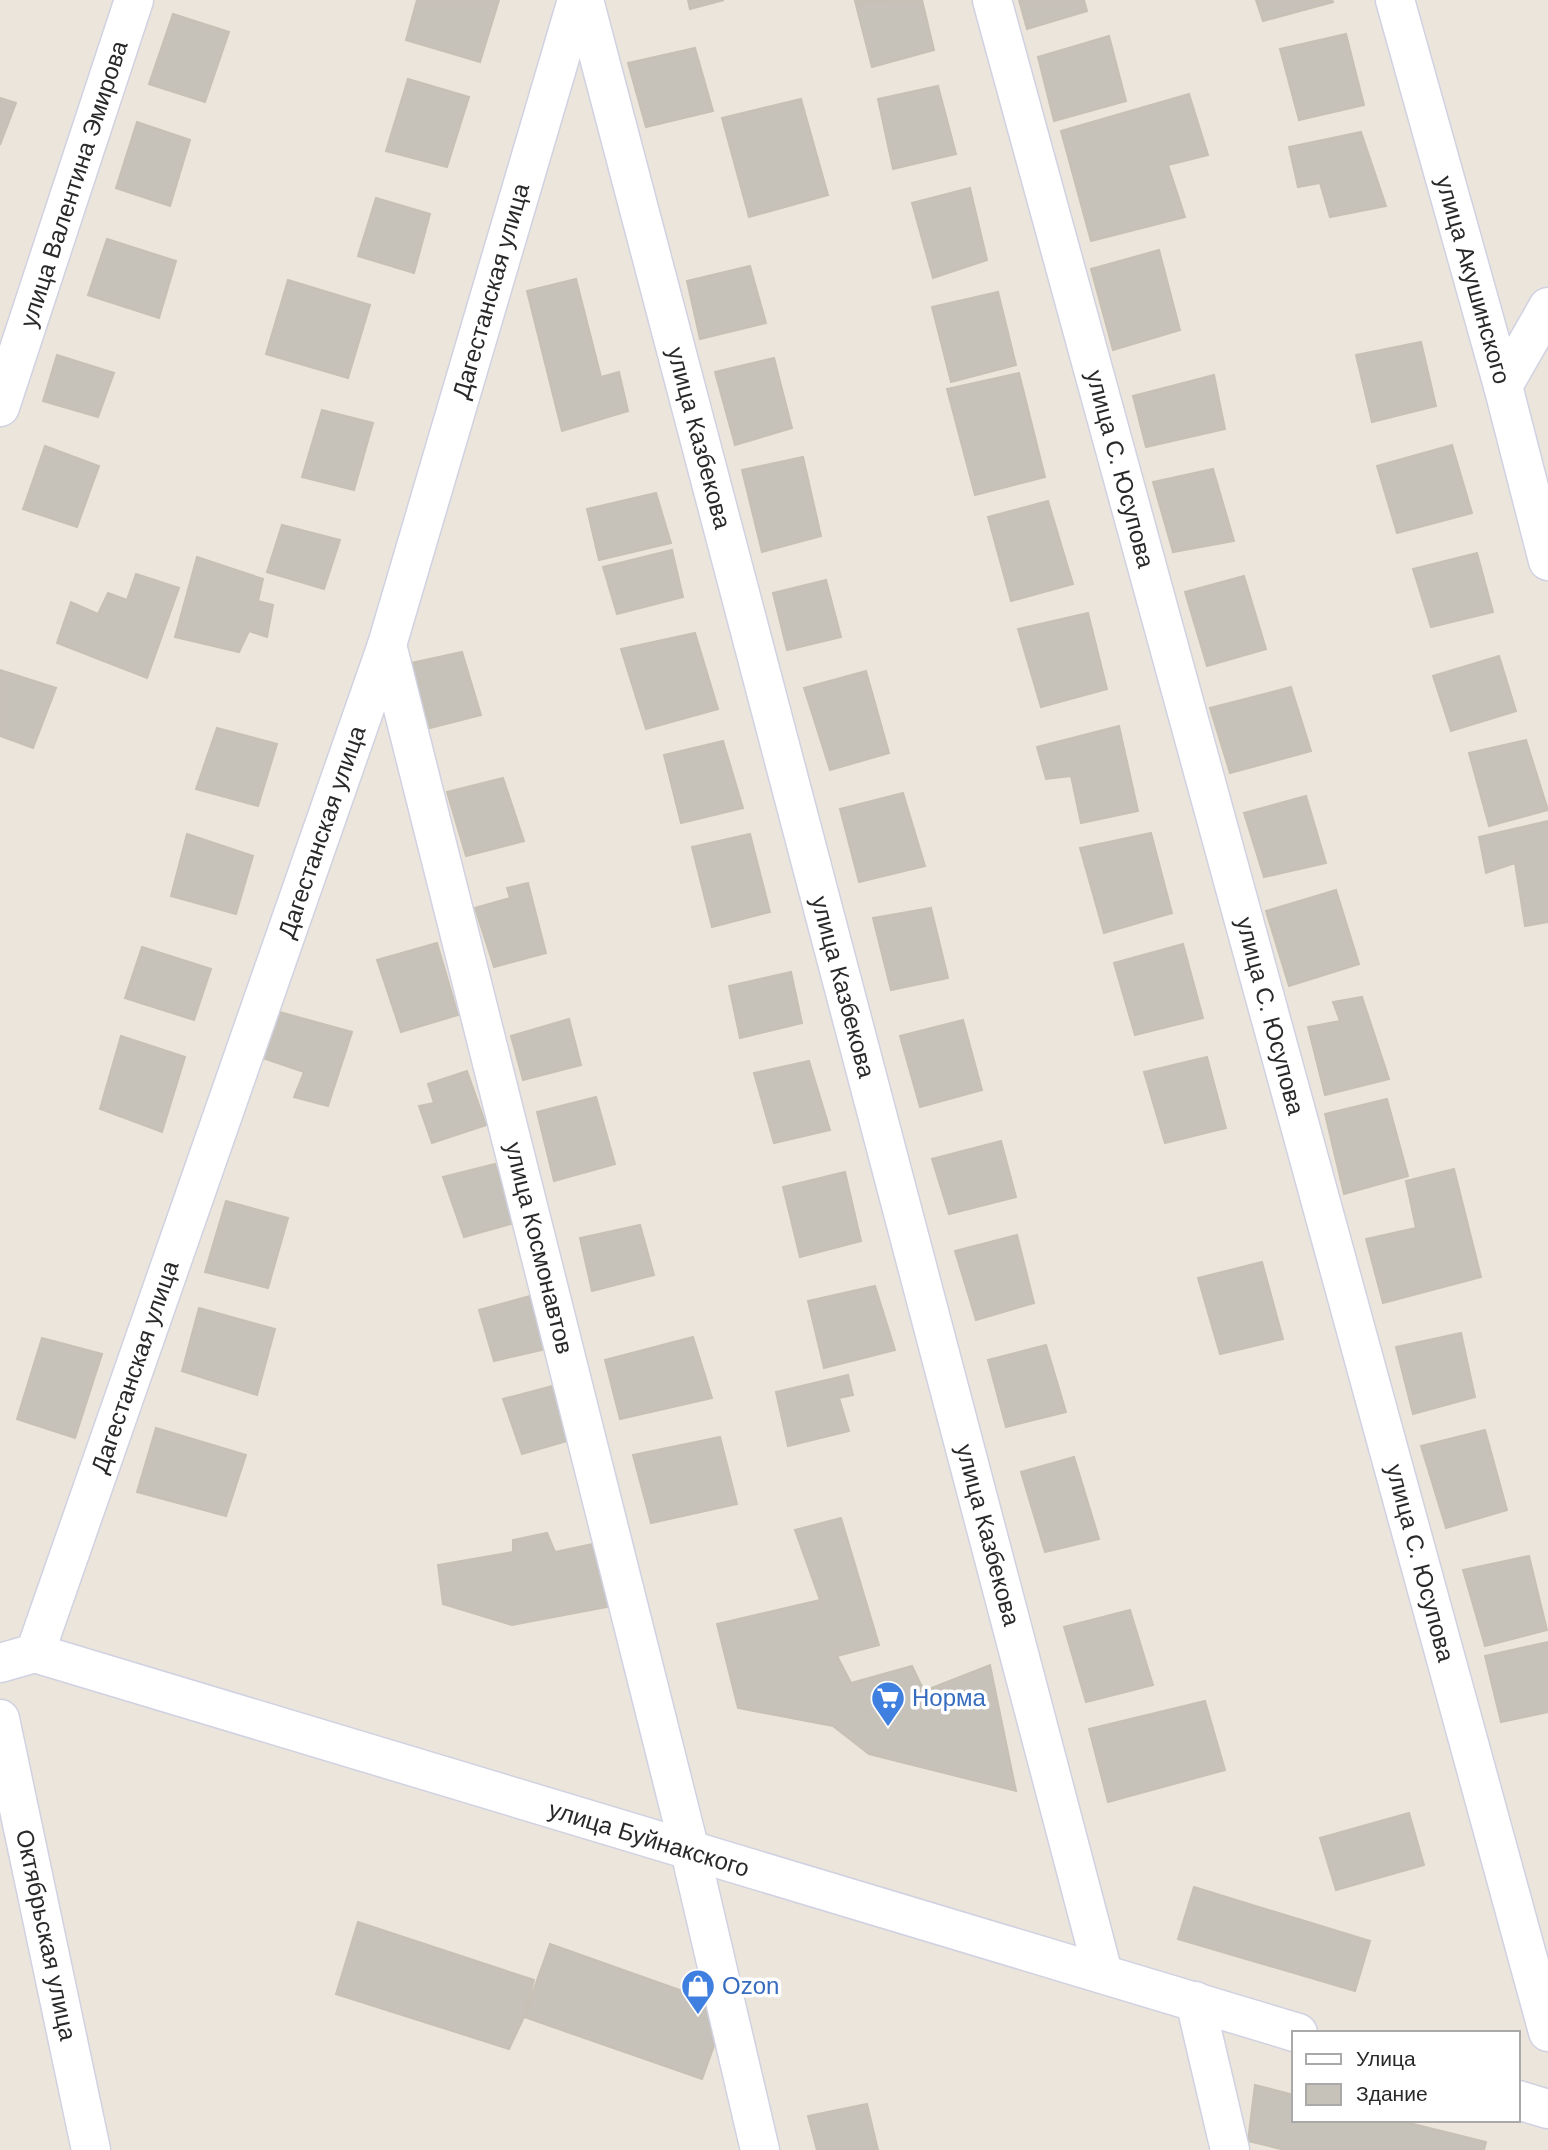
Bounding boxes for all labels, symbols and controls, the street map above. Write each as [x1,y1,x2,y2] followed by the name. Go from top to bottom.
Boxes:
[14,37,133,331] street label: улица Валентина Эмирова
[1431,173,1516,387] street label: улица Акушинского
[447,180,534,402] street label: Дагестанская улица
[662,344,737,532] street label: улица Казбекова
[1081,367,1160,571] street label: улица С. Юсупова
[273,722,371,941] street label: Дагестанская улица
[806,893,881,1081] street label: улица Казбекова
[1231,914,1310,1118] street label: улица С. Юсупова
[500,1139,579,1357] street label: улица Космонавтов
[86,1257,184,1476] street label: Дагестанская улица
[951,1441,1026,1629] street label: улица Казбекова
[1381,1461,1460,1665] street label: улица С. Юсупова
[869,1679,907,1728] supermarket icon: Норма
[912,1684,987,1711] place label: Норма
[546,1795,753,1882] street label: улица Буйнакского
[11,1827,82,2044] street label: Октябрьская улица
[679,1967,717,2016] shop icon: Ozon
[722,1972,779,1999] place label: Ozon
[1292,2031,1520,2122] legend
[1356,2047,1416,2070] text: Улица
[1356,2082,1428,2105] text: Здание

